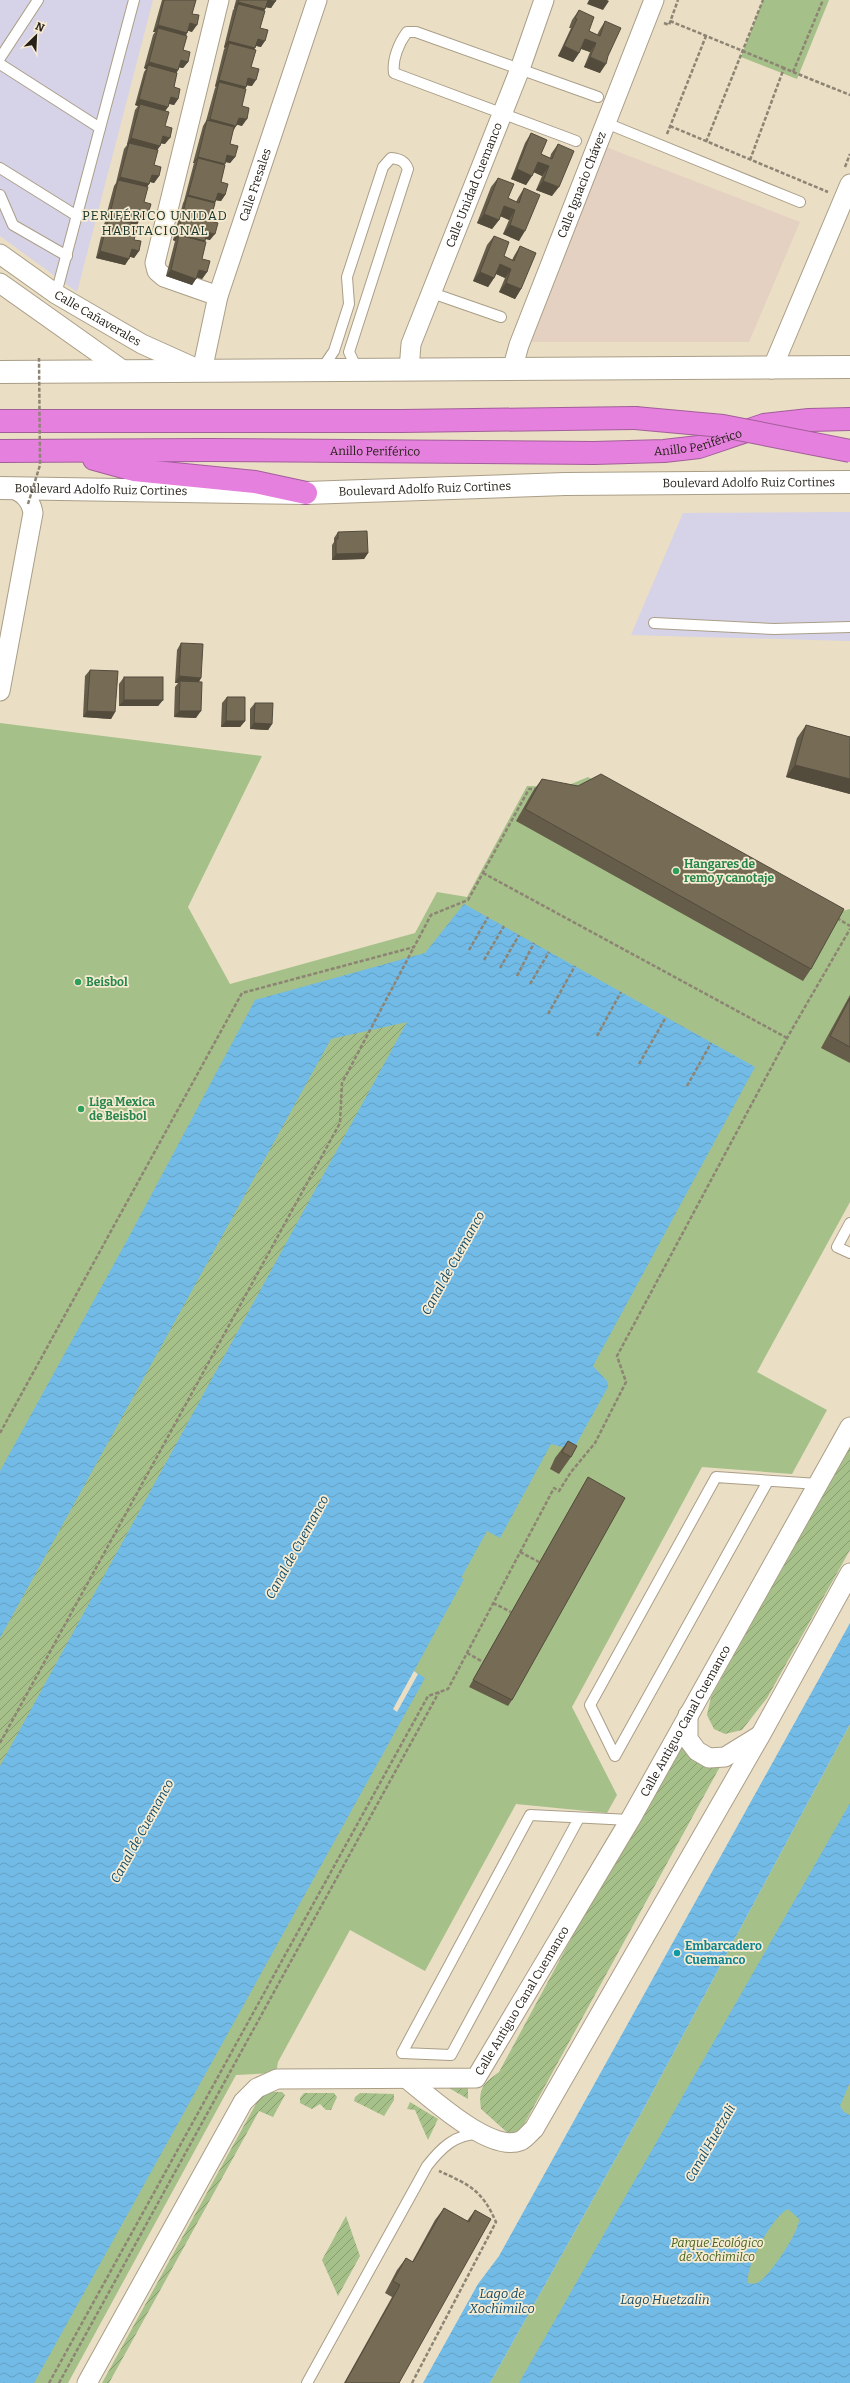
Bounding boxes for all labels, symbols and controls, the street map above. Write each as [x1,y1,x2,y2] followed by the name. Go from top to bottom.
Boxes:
[16,16,56,56] north arrow
[33,20,47,35] text: N
[443,121,505,250] street label: Calle Unidad Cuemanco
[555,129,609,240] street label: Calle Ignacio Chávez
[236,146,274,223] street label: Calle Fresales
[82,208,228,238] district label: PERIFÉRICO UNIDAD HABITACIONAL
[52,288,144,349] street label: Calle Cañaverales
[654,426,744,458] street label: Anillo Periférico
[330,444,420,459] street label: Anillo Periférico
[662,475,835,490] street label: Boulevard Adolfo Ruiz Cortines
[338,479,512,499] street label: Boulevard Adolfo Ruiz Cortines
[15,481,188,498] street label: Boulevard Adolfo Ruiz Cortines
[684,857,775,886] place label: Hangares de remo y canotaje
[671,866,681,876] marker: Hangares de remo y canotaje
[86,975,128,989] place label: Beisbol
[73,977,83,987] marker: Beisbol
[89,1095,155,1123] place label: Liga Mexica de Beisbol
[76,1104,86,1114] marker: Liga Mexica de Beisbol
[418,1209,488,1317] water label: Canal de Cuemanco
[262,1493,332,1601] water label: Canal de Cuemanco
[637,1643,733,1799] street label: Calle Antiguo Canal Cuemanco
[107,1777,177,1885] water label: Canal de Cuemanco
[472,1924,572,2078] street label: Calle Antiguo Canal Cuemanco
[685,1939,762,1967] place label: Embarcadero Cuemanco
[672,1948,682,1958] marker: Embarcadero Cuemanco
[682,2101,738,2184] water label: Canal Huetzali
[671,2236,764,2264] park label: Parque Ecológico de Xochimilco
[468,2286,535,2316] water label: Lago de Xochimilco
[620,2292,710,2307] water label: Lago Huetzalin

